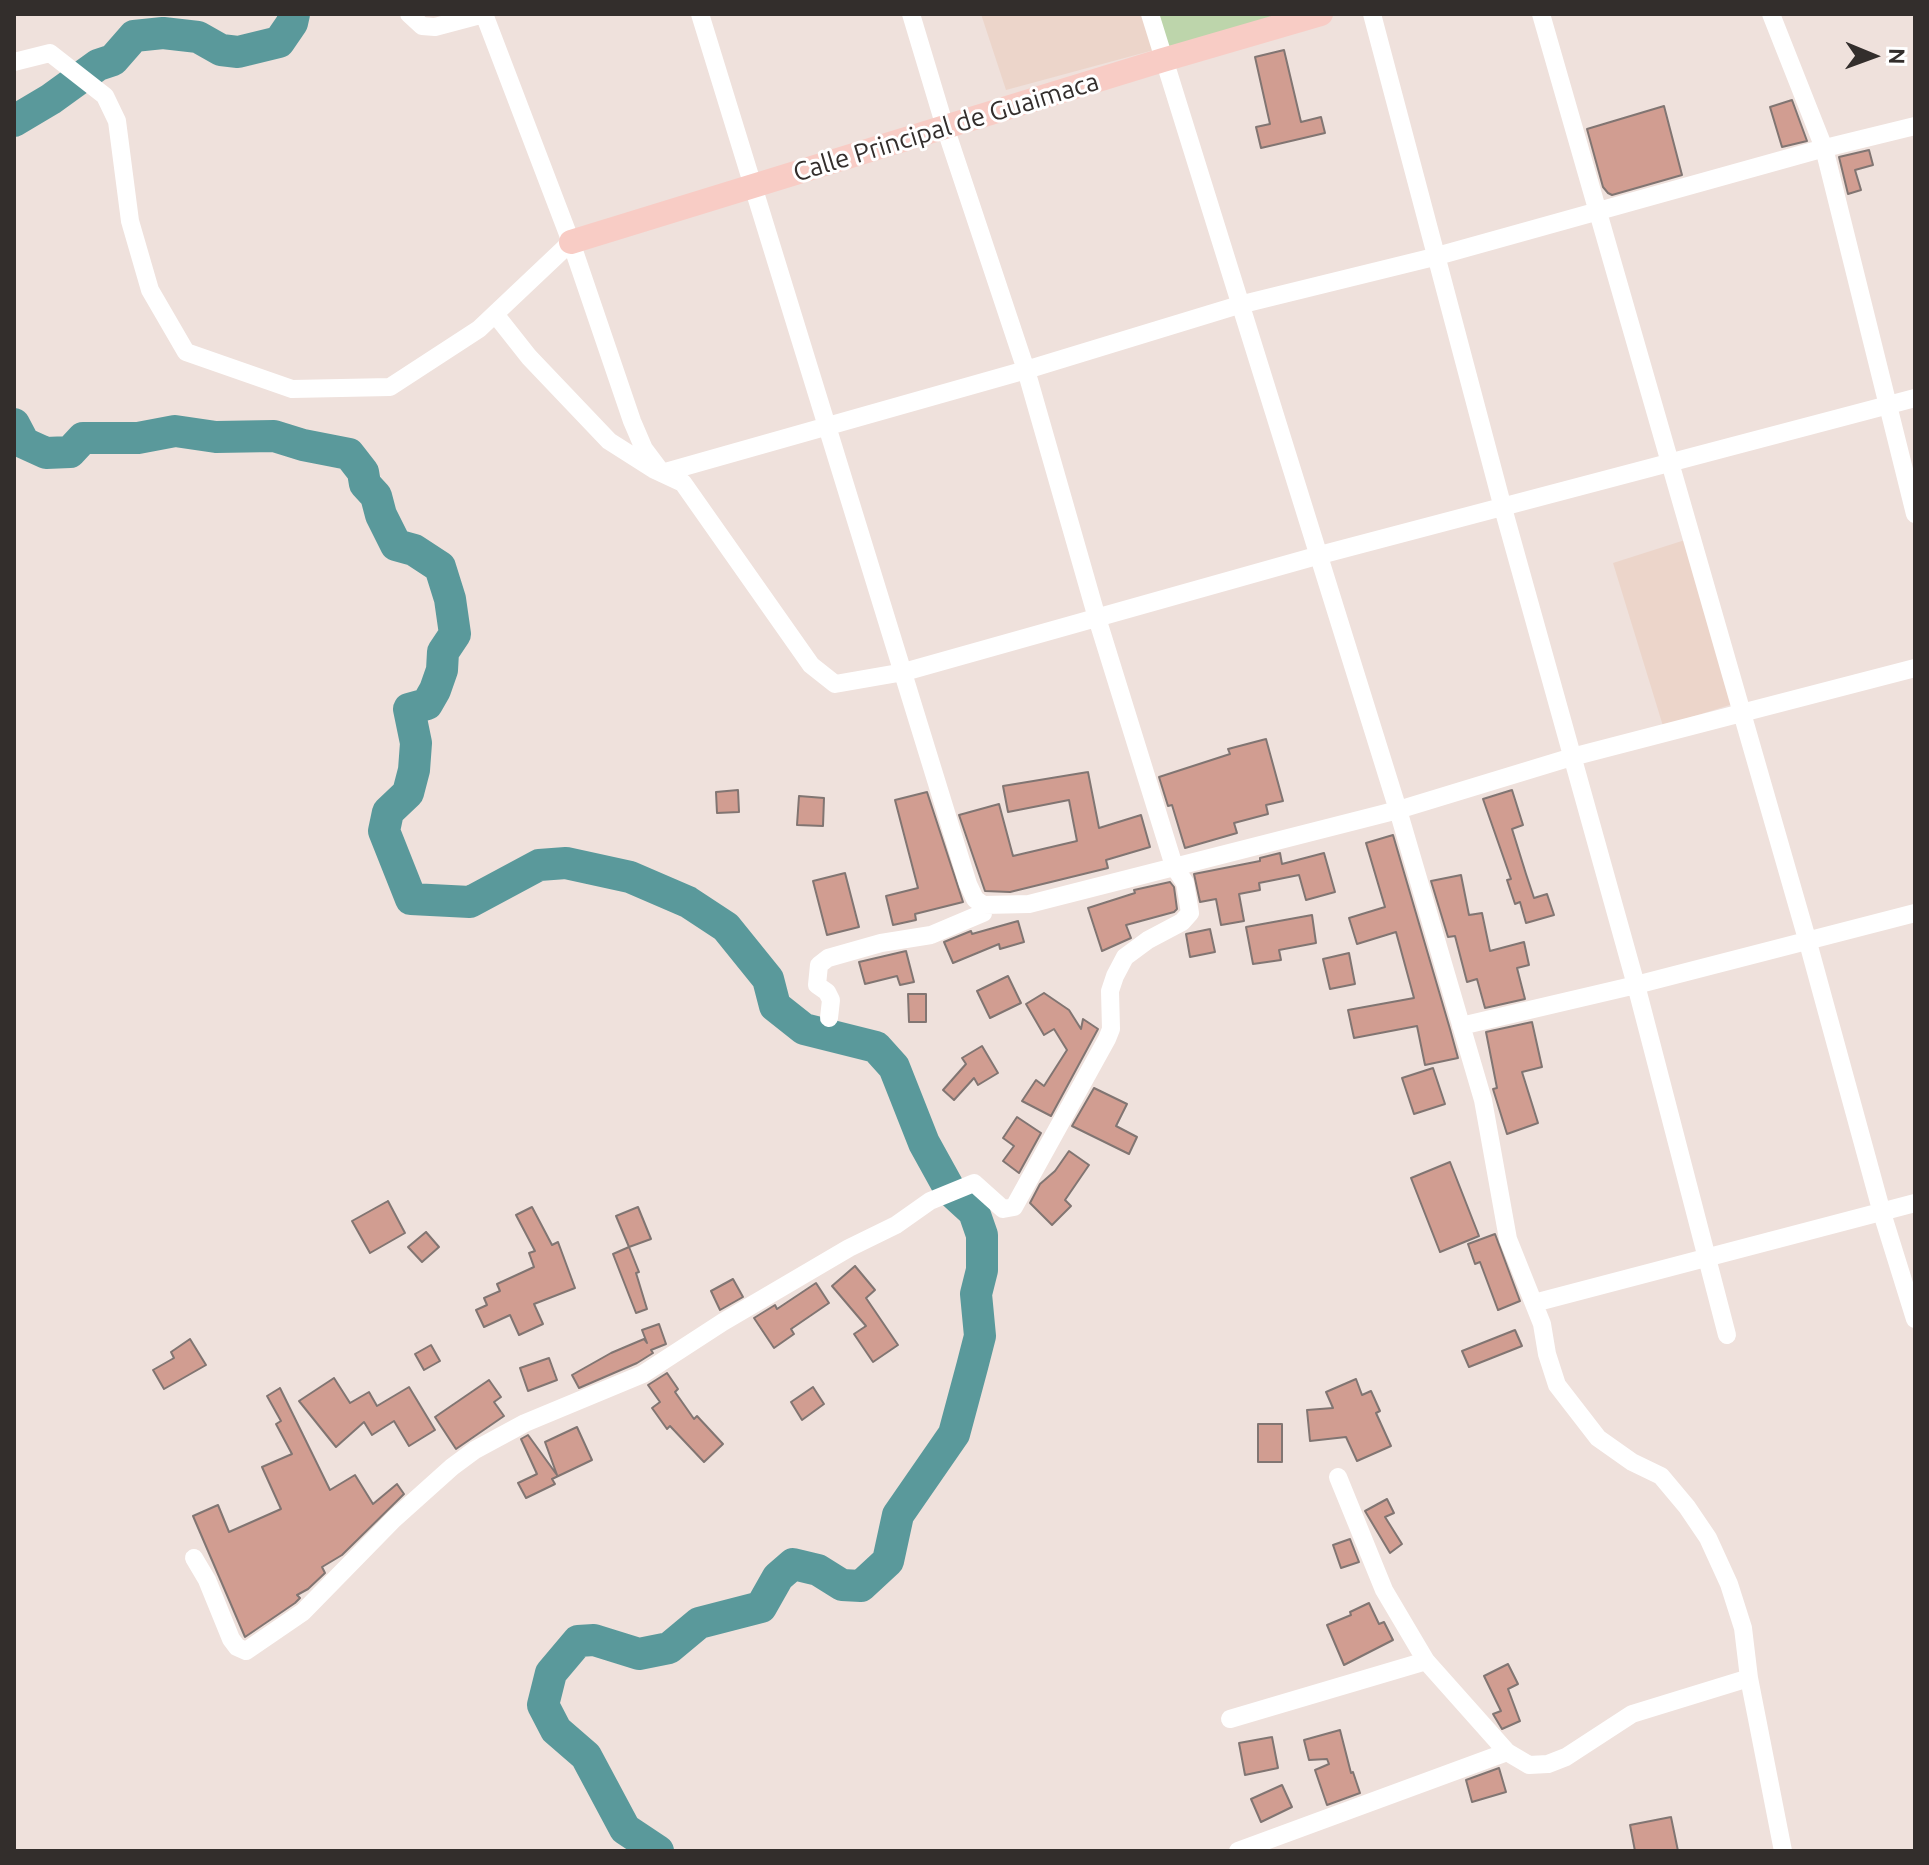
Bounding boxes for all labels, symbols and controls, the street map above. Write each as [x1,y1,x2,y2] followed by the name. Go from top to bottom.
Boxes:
[1833,16,1913,96] north arrow
[1885,48,1910,65] text: N
[789,66,1103,188] street label: Calle Principal de Guaimaca

